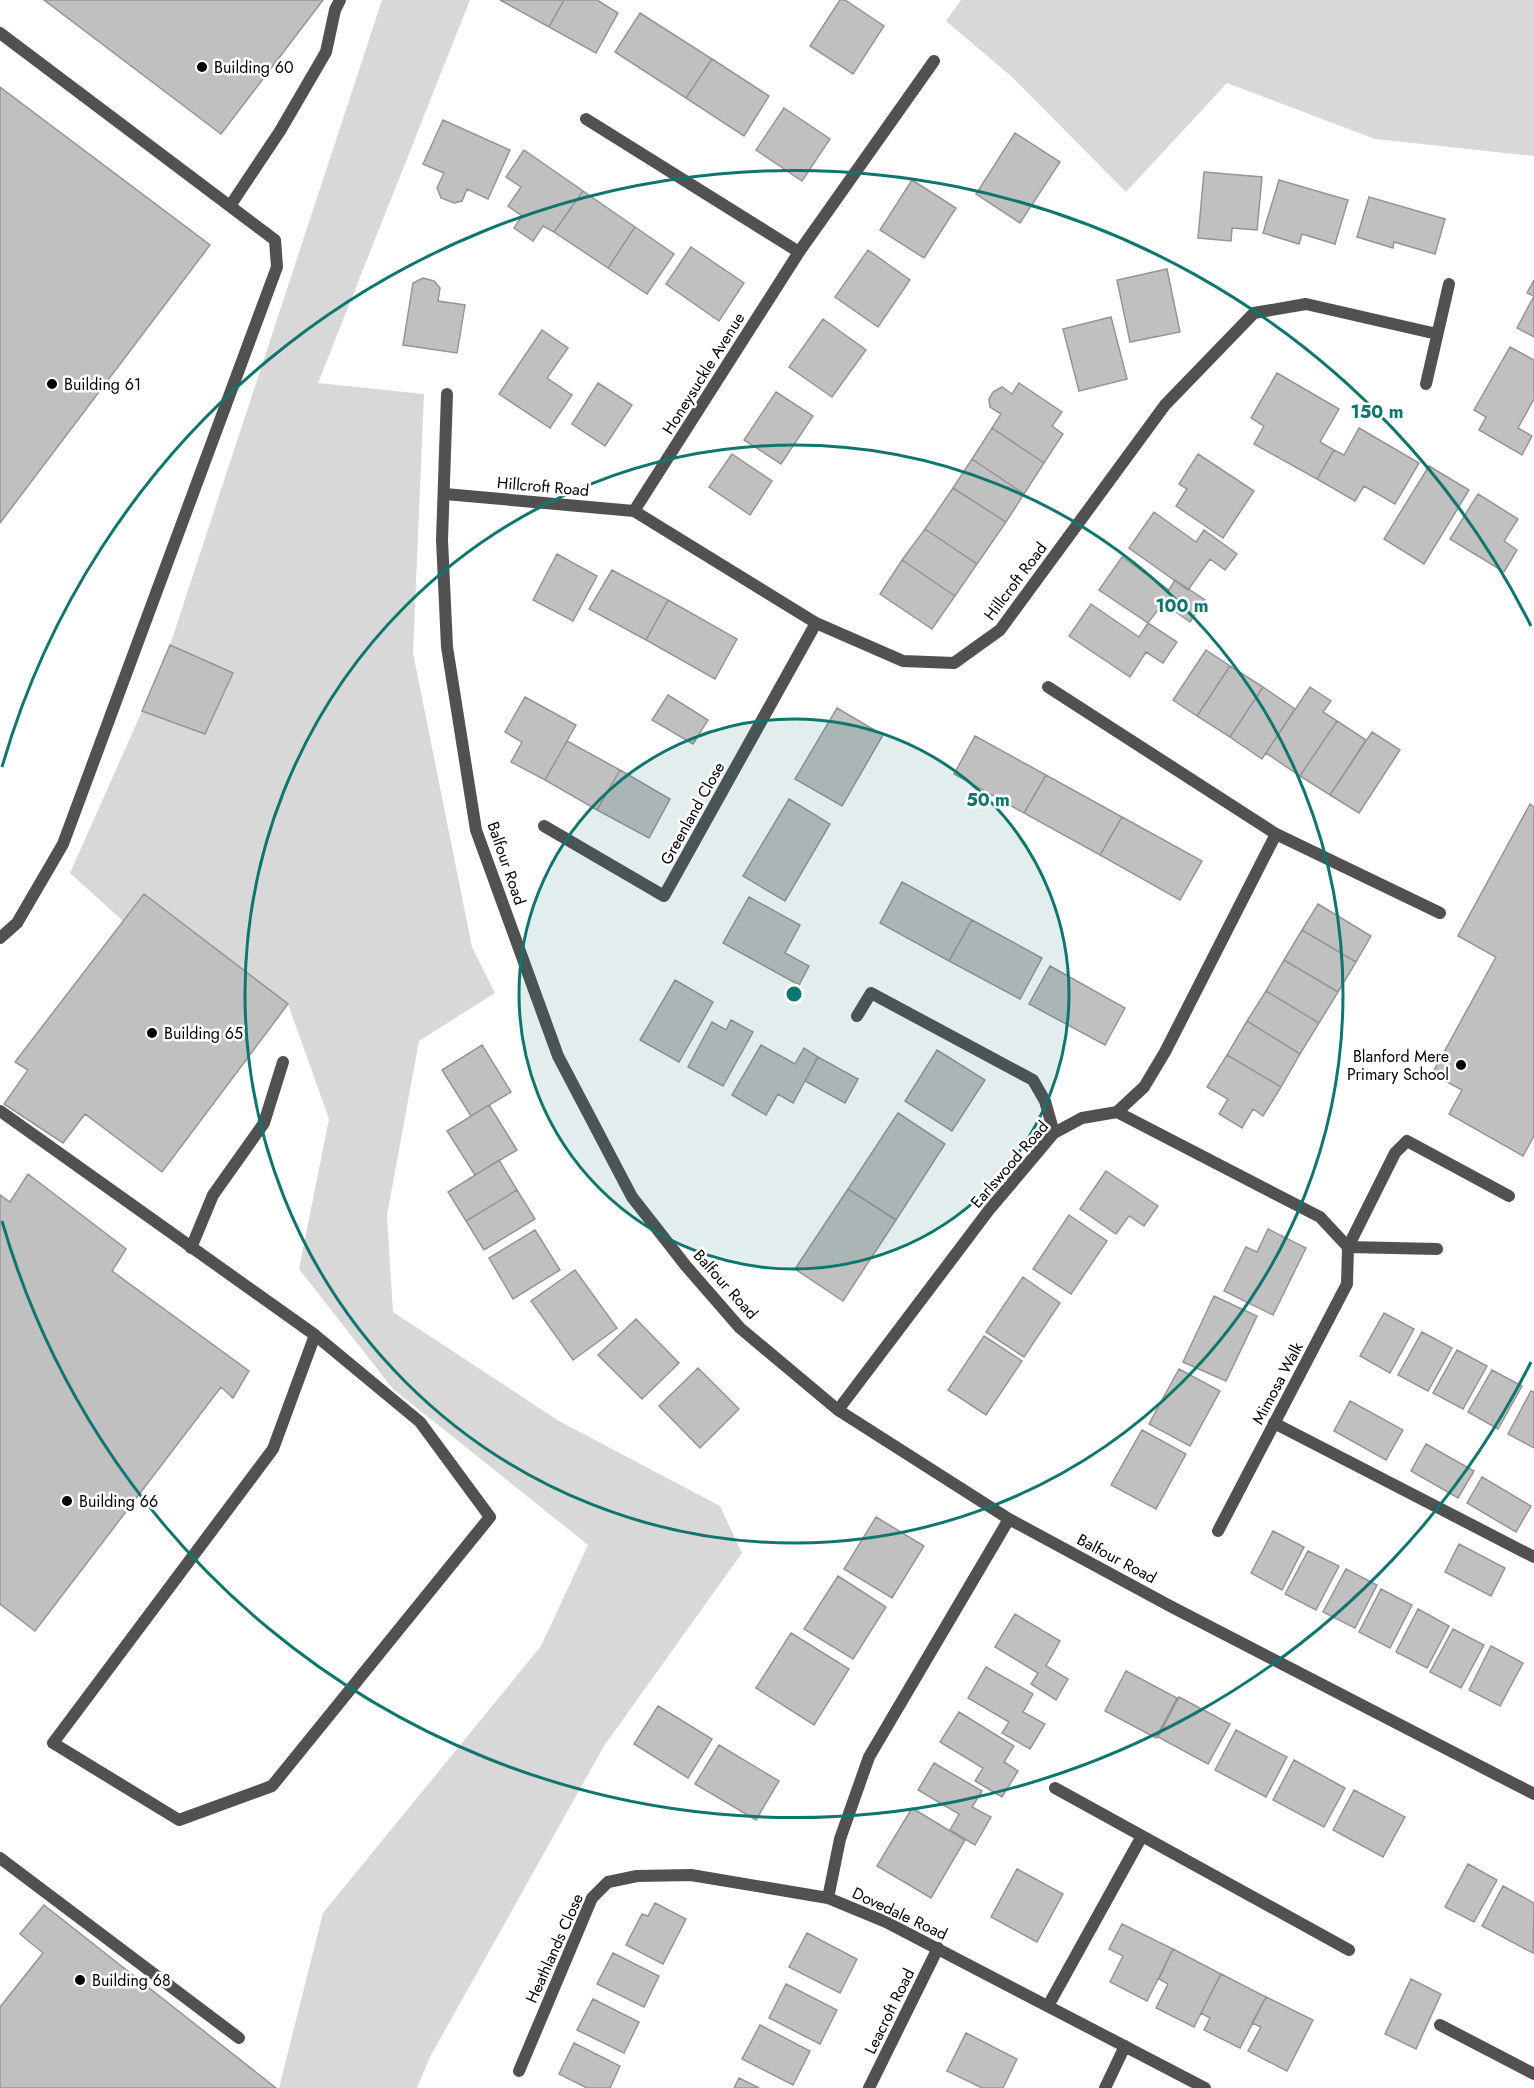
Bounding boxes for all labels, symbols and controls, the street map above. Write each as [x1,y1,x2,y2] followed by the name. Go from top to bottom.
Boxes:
[214,56,294,79] place label: Building 60
[195,60,209,74] marker: Building 60
[657,308,750,439] street label: Honeysuckle Avenue
[64,373,141,396] place label: Building 61
[45,377,59,391] marker: Building 61
[1351,399,1403,425] text: 150 m
[496,471,590,502] street label: Hillcroft Road
[978,538,1052,625] street label: Hillcroft Road
[1155,593,1209,619] text: 100 m
[655,758,730,869] street label: Greenland Close
[966,787,1010,813] text: 50 m
[482,818,532,908] street label: Balfour Road
[784,984,804,1004] centre of rings
[164,1022,243,1045] place label: Building 65
[145,1026,159,1040] marker: Building 65
[1347,1045,1449,1086] place label: Blanford Mere Primary School
[1454,1058,1468,1072] marker: Blanford Mere Primary School
[965,1116,1054,1213] street label: Earlswood Road
[688,1244,763,1324] street label: Balfour Road
[1246,1337,1309,1428] street label: Mimosa Walk
[79,1490,158,1513] place label: Building 66
[60,1494,74,1508] marker: Building 66
[1073,1528,1160,1589] street label: Balfour Road
[848,1881,951,1946] street label: Dovedale Road
[520,1890,589,2007] street label: Heathlands Close
[859,1965,920,2058] street label: Leacroft Road
[92,1969,171,1992] place label: Building 68
[73,1973,87,1987] marker: Building 68

